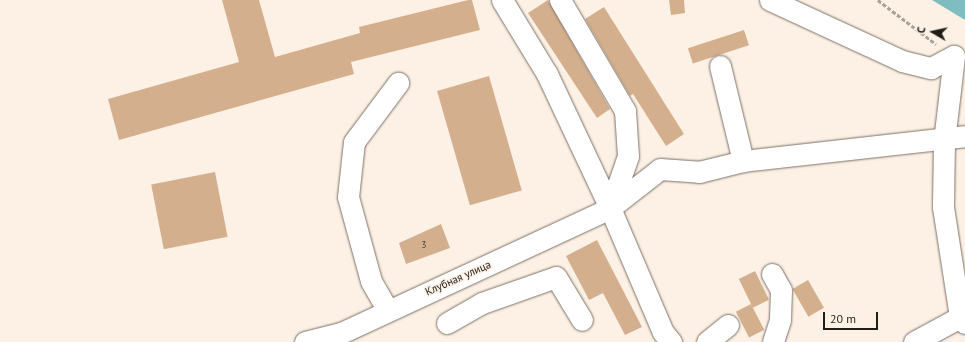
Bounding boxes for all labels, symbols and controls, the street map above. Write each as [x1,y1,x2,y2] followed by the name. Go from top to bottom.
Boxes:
[913,12,953,52] north arrow
[914,26,929,34] text: С
[422,240,426,250] house number: 3
[423,258,493,298] street label: Клубная улица
[825,304,880,330] scale bar
[830,311,856,326] text: 20 m

